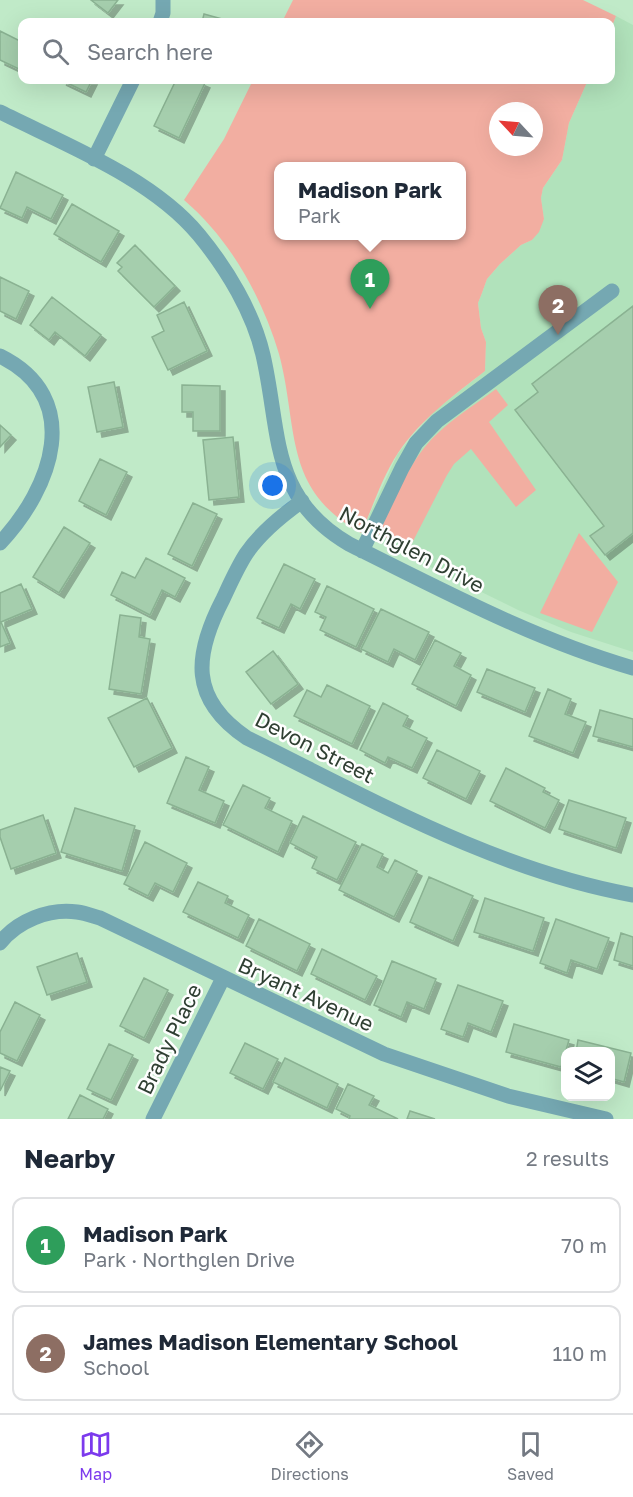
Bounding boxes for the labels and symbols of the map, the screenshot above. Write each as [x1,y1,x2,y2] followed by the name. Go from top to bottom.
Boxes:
[489,102,543,156] north arrow
[350,260,389,309] pin: 1
[538,286,578,335] pin: 2
[258,471,287,500] your location
[335,500,489,598] street label: Northglen Drive
[251,706,379,788] street label: Devon Street
[234,951,378,1037] street label: Bryant Avenue
[131,979,207,1099] street label: Brady Place

